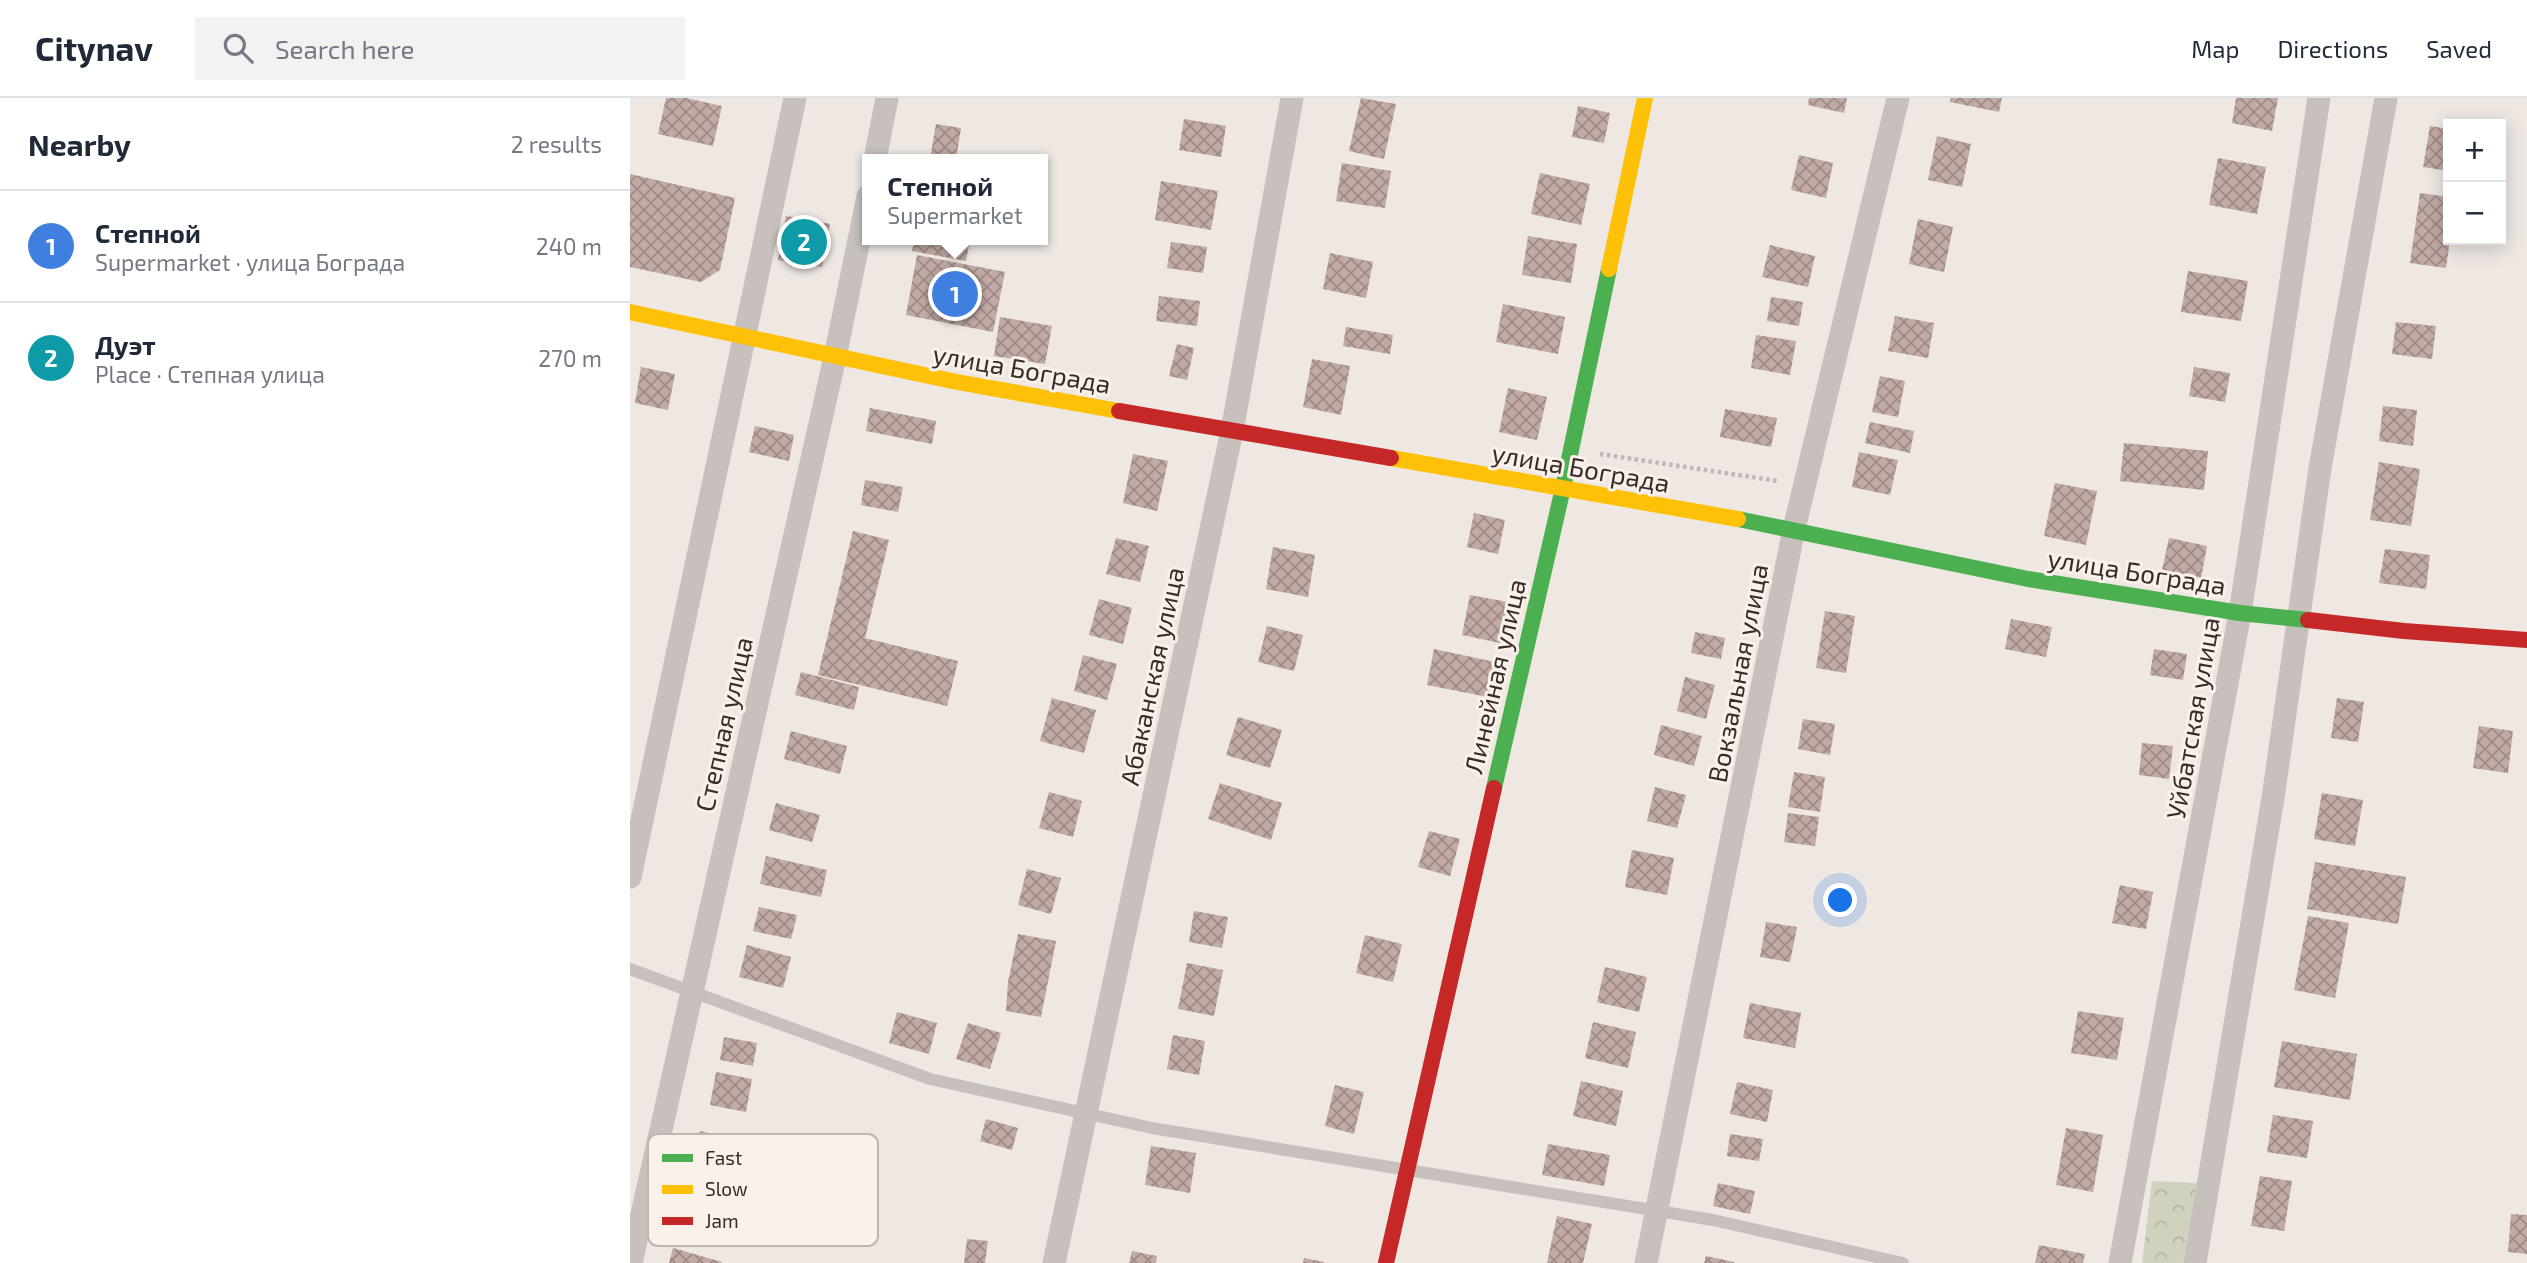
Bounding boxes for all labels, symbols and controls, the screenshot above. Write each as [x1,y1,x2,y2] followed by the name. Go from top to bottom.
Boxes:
[195,17,685,80] search box
[35,28,153,68] text: Citynav
[219,29,257,67] icon: search
[275,33,415,64] text: Search here
[2191,34,2239,63] text: Map
[2277,34,2388,63] text: Directions
[2426,34,2492,63] text: Saved
[2443,119,2506,245] map controls
[2443,119,2506,182] button: +
[28,126,131,162] text: Nearby
[511,130,602,158] text: 2 results
[862,154,1048,245] popup
[887,170,993,201] text: Степной
[2443,182,2506,245] button: −
[887,201,1023,229] text: Supermarket
[781,216,827,268] pin: 2
[95,217,201,248] text: Степной
[46,232,56,260] text: 1
[536,232,602,260] text: 240 m
[95,248,405,276] text: Supermarket · улица Бограда
[932,268,978,320] pin: 1
[95,329,156,360] text: Дуэт
[931,337,1113,400] street label: улица Бограда
[44,344,58,372] text: 2
[538,344,602,372] text: 270 m
[95,360,325,388] text: Place · Степная улица
[1490,436,1672,499] street label: улица Бограда
[2046,542,2228,601] street label: улица Бограда
[1701,561,1774,785] street label: Вокзальная улица
[1113,564,1190,788] street label: Абаканская улица
[1457,576,1532,776] street label: Линейная улица
[2159,615,2226,822] street label: Уйбатская улица
[688,634,759,815] street label: Степная улица
[1823,883,1857,917] your location
[648,1134,878,1246] legend
[705,1146,742,1169] text: Fast
[705,1177,748,1200] text: Slow
[705,1209,739,1232] text: Jam

